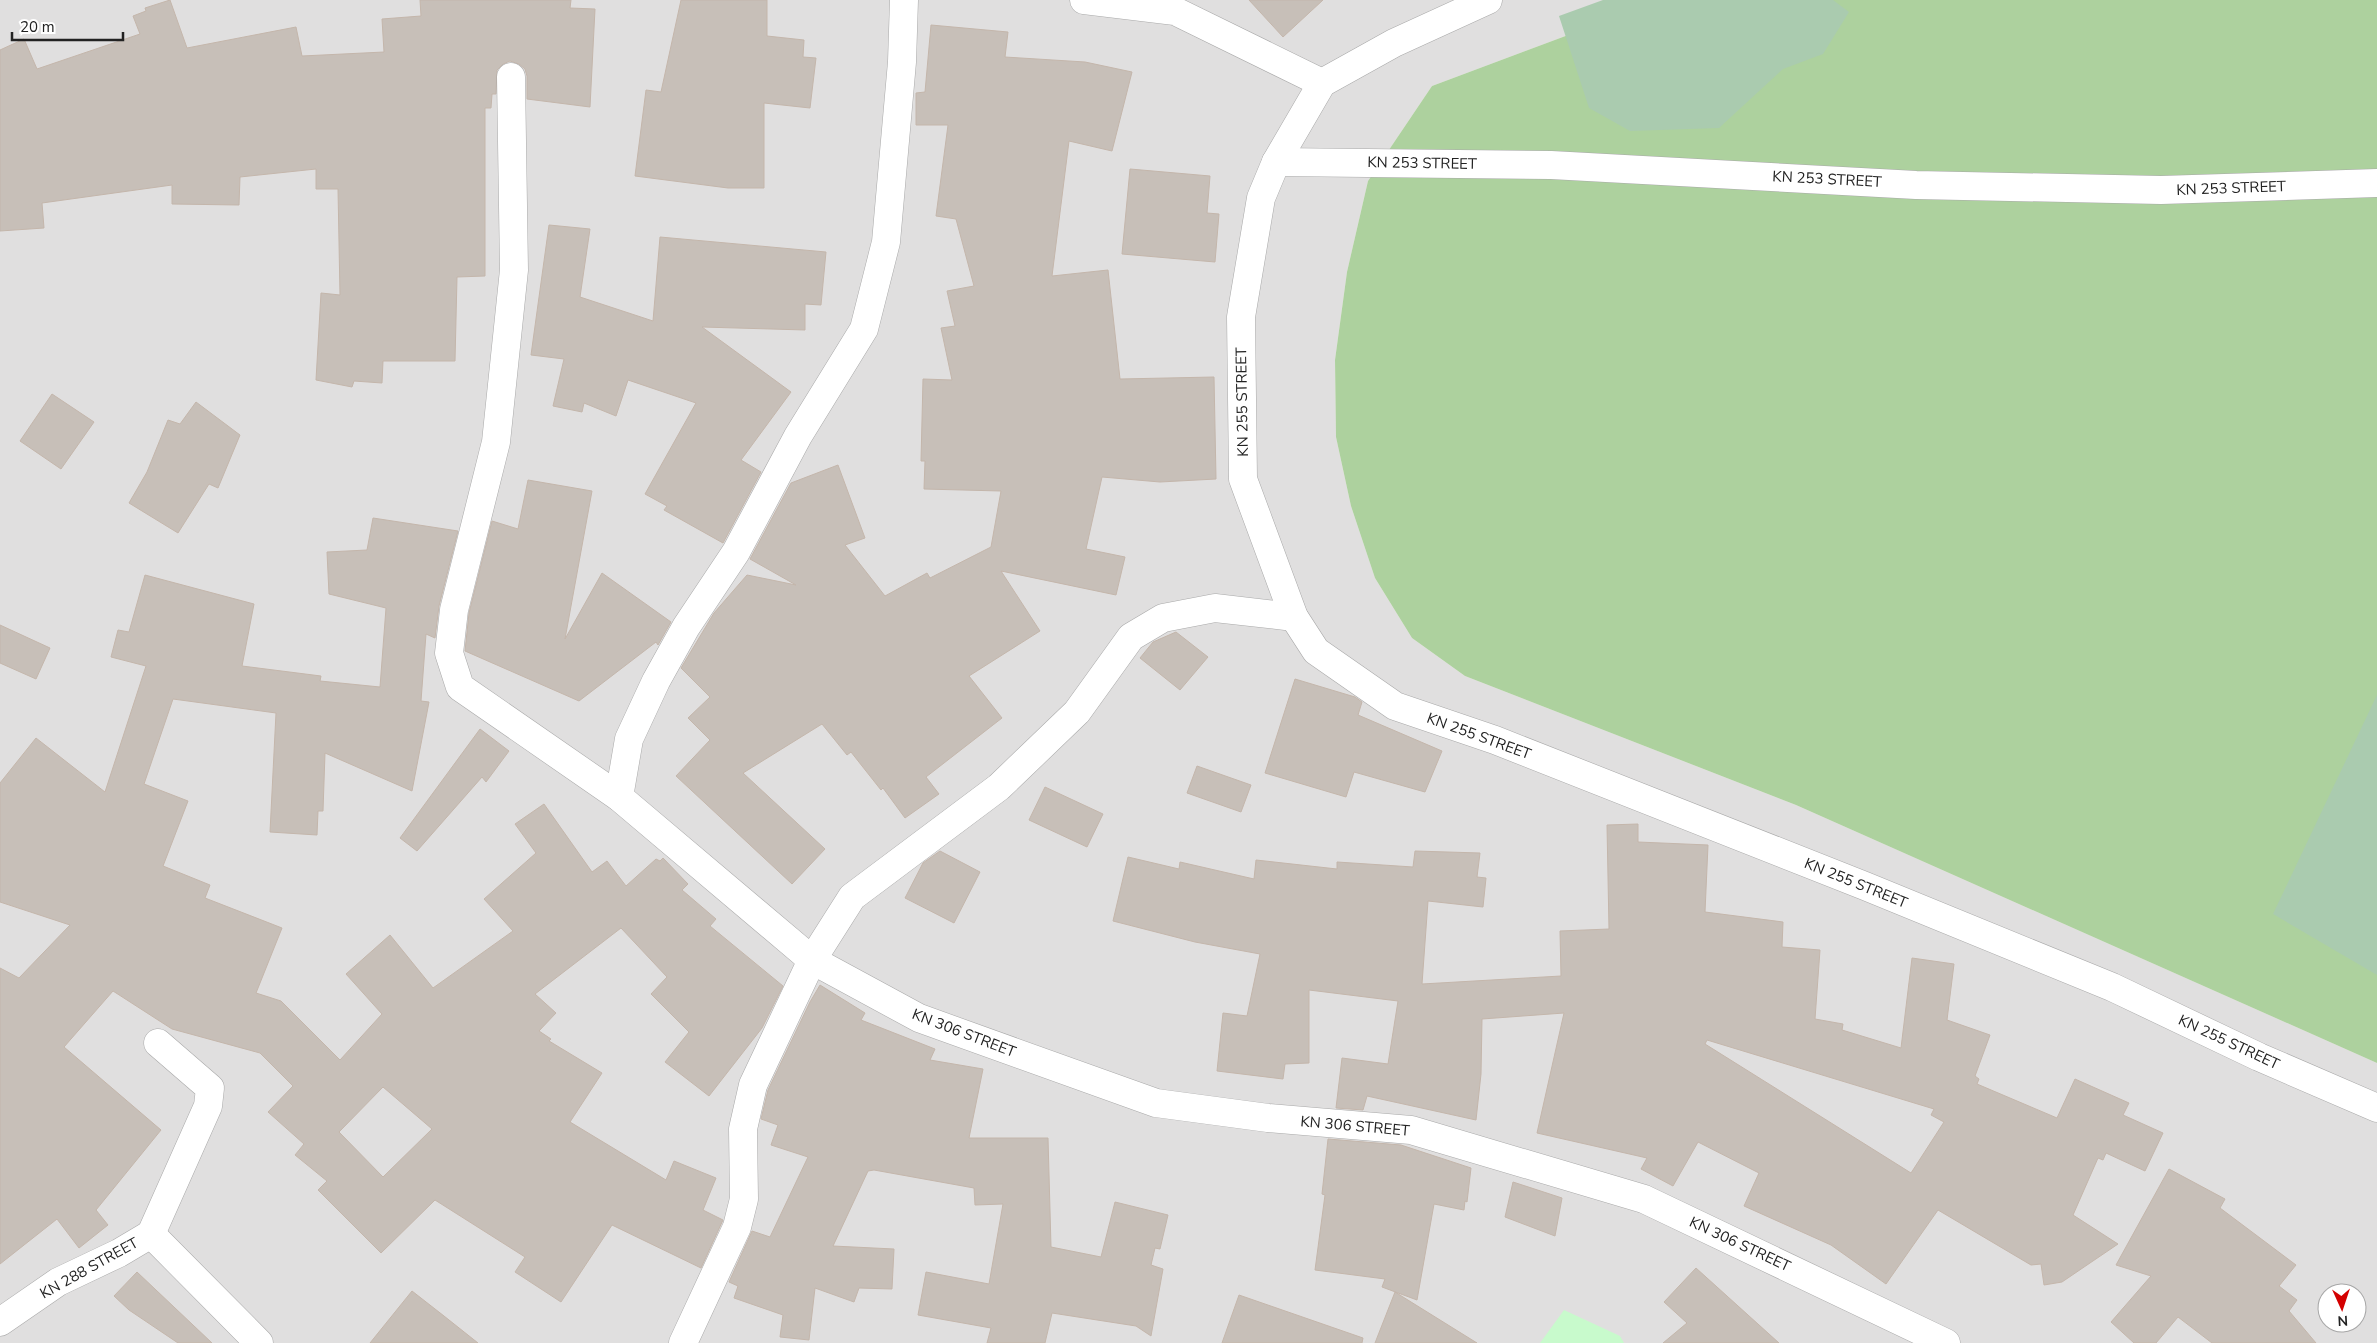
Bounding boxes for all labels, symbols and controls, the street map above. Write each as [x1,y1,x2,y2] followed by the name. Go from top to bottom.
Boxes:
[12,10,124,42] scale bar
[20,17,55,37] text: 20 m
[1367,152,1477,174] street label: KN 253 STREET
[1772,166,1882,192] street label: KN 253 STREET
[2176,176,2286,200] street label: KN 253 STREET
[1231,347,1253,457] street label: KN 255 STREET
[1424,708,1534,764] street label: KN 255 STREET
[1801,853,1911,913] street label: KN 255 STREET
[909,1004,1019,1062] street label: KN 306 STREET
[2175,1010,2283,1074] street label: KN 255 STREET
[1300,1111,1410,1141] street label: KN 306 STREET
[1686,1212,1794,1276] street label: KN 306 STREET
[36,1233,142,1303] street label: KN 288 STREET
[2317,1283,2367,1333] north arrow
[2337,1311,2348,1330] text: N

